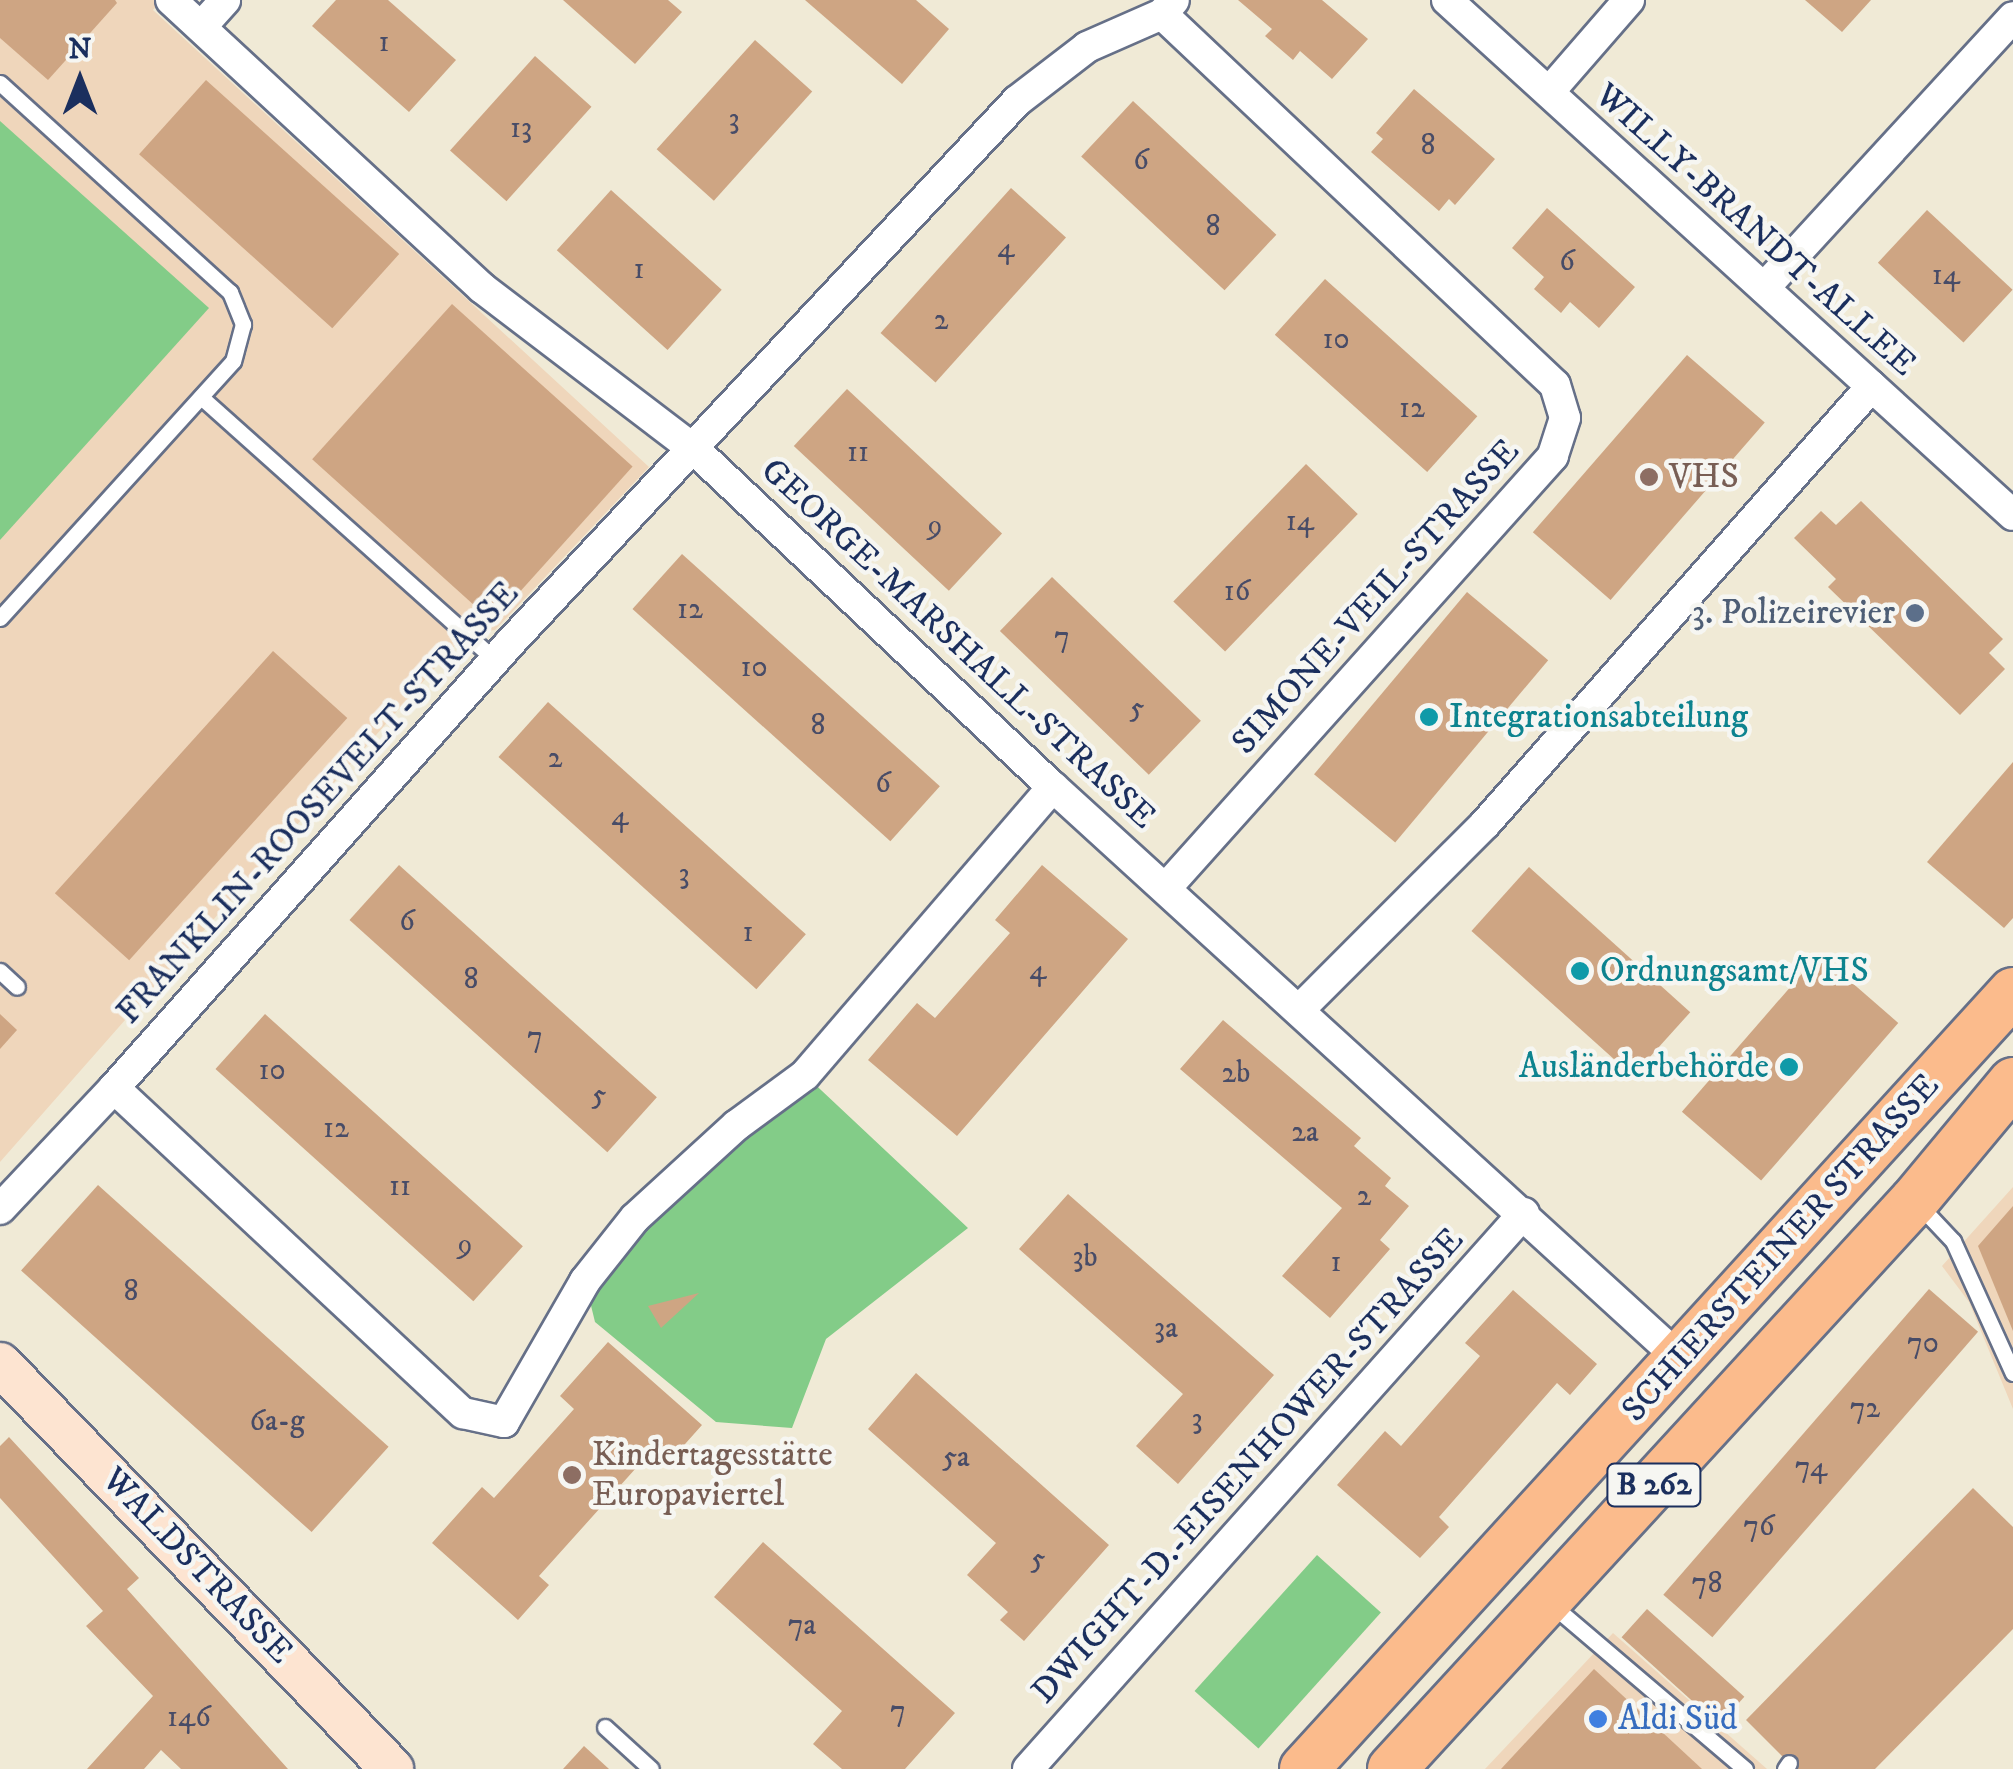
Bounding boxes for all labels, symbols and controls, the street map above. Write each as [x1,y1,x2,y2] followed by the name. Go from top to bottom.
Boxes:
[378,25,390,61] house number: 1
[30,30,130,130] north arrow
[69,32,91,67] text: N
[1586,75,1924,385] street label: WILLY-BRANDT-ALLEE
[728,102,740,138] house number: 3
[510,111,532,147] house number: 13
[1420,128,1436,164] house number: 8
[1133,143,1149,179] house number: 6
[1205,209,1221,245] house number: 8
[997,231,1015,267] house number: 4
[1559,244,1575,280] house number: 6
[633,252,645,288] house number: 1
[1932,258,1960,294] house number: 14
[934,303,948,339] house number: 2
[1322,322,1350,358] house number: 10
[1399,391,1425,427] house number: 12
[1223,431,1529,763] street label: SIMONE-VEIL-STRASSE
[847,435,869,471] house number: 11
[752,450,1164,838] street label: GEORGE-MARSHALL-STRASSE
[1669,456,1739,498] place label: VHS
[1638,466,1660,488] marker: VHS
[1286,504,1314,540] house number: 14
[928,508,942,544] house number: 9
[108,573,528,1033] street label: FRANKLIN-ROOSEVELT-STRASSE
[1224,574,1250,610] house number: 16
[677,592,703,628] house number: 12
[1692,592,1895,634] place label: 3. Polizeirevier
[1904,602,1926,624] marker: 3. Polizeirevier
[1054,620,1070,656] house number: 7
[740,650,768,686] house number: 10
[1130,691,1144,727] house number: 5
[1449,696,1748,738] place label: Integrationsabteilung
[1418,706,1440,728] marker: Integrationsabteilung
[810,708,826,744] house number: 8
[548,741,562,777] house number: 2
[875,766,891,802] house number: 6
[611,799,629,835] house number: 4
[678,857,690,893] house number: 3
[399,904,415,940] house number: 6
[742,915,754,951] house number: 1
[1600,950,1869,992] place label: Ordnungsamt/VHS
[1029,953,1047,989] house number: 4
[1569,960,1591,982] marker: Ordnungsamt/VHS
[463,962,479,998] house number: 8
[527,1020,543,1056] house number: 7
[1519,1046,1769,1088] place label: Ausländerbehörde
[258,1053,286,1089] house number: 10
[1222,1056,1250,1092] house number: 2b
[1778,1056,1800,1078] marker: Ausländerbehörde
[1614,1065,1948,1431] street label: SCHIERSTEINER STRASSE
[592,1078,606,1114] house number: 5
[323,1111,349,1147] house number: 12
[1291,1115,1319,1151] house number: 2a
[389,1169,411,1205] house number: 11
[1357,1179,1371,1215] house number: 2
[1023,1220,1473,1712] street label: DWIGHT-D.-EISENHOWER-STRASSE
[458,1227,472,1263] house number: 9
[1072,1240,1098,1276] house number: 3b
[1330,1245,1342,1281] house number: 1
[123,1274,139,1310] house number: 8
[1154,1311,1178,1347] house number: 3a
[1907,1326,1939,1362] house number: 70
[1850,1391,1880,1427] house number: 72
[1191,1402,1203,1438] house number: 3
[249,1404,305,1440] house number: 6a-g
[592,1434,833,1516] place label: Kindertagesstätte Europaviertel
[942,1440,970,1476] house number: 5a
[1795,1450,1827,1486] house number: 74
[1604,1458,1704,1512] road number: B 262
[93,1459,301,1673] street label: WALDSTRASSE
[561,1464,583,1486] marker: Kindertagesstätte Europaviertel
[1743,1509,1775,1545] house number: 76
[1031,1542,1045,1578] house number: 5
[1692,1566,1722,1602] house number: 78
[788,1608,816,1644] house number: 7a
[890,1694,906,1730] house number: 7
[1618,1698,1738,1740] place label: Aldi Süd
[167,1700,211,1736] house number: 146
[1587,1708,1609,1730] marker: Aldi Süd

